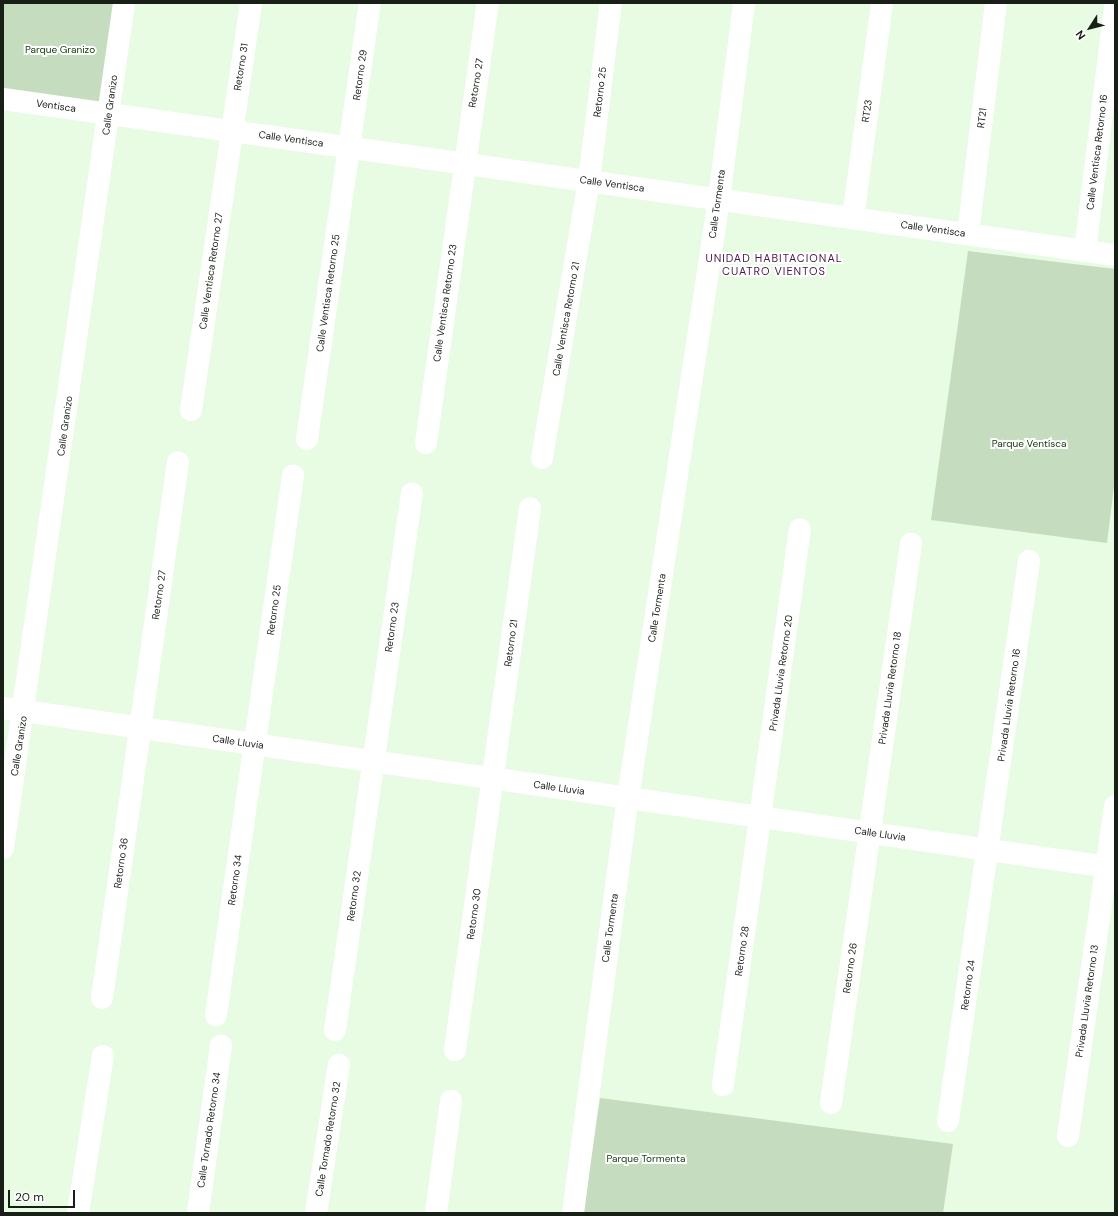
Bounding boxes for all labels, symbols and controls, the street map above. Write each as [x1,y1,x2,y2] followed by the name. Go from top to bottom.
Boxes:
[1070,8,1110,48] north arrow
[1072,28,1088,42] text: N
[231,42,251,92] street label: Retorno 31
[25,44,95,56] park label: Parque Granizo
[351,49,369,101] street label: Retorno 29
[466,57,486,109] street label: Retorno 27
[591,66,609,118] street label: Retorno 25
[100,74,120,136] street label: Calle Granizo
[1084,94,1110,210] street label: Calle Ventisca Retorno 16
[35,97,77,115] street label: Ventisca
[859,99,875,123] street label: RT23
[975,107,989,129] street label: RT21
[258,129,324,149] street label: Calle Ventisca
[706,169,728,239] street label: Calle Tormenta
[579,174,645,194] street label: Calle Ventisca
[197,212,225,330] street label: Calle Ventisca Retorno 27
[900,219,966,239] street label: Calle Ventisca
[314,233,342,353] street label: Calle Ventisca Retorno 25
[431,243,459,363] street label: Calle Ventisca Retorno 23
[705,252,843,278] district label: UNIDAD HABITACIONAL CUATRO VIENTOS
[550,261,582,377] street label: Calle Ventisca Retorno 21
[55,395,75,457] street label: Calle Granizo
[992,438,1066,450] park label: Parque Ventísca
[150,569,168,621] street label: Retorno 27
[646,573,668,643] street label: Calle Tormenta
[265,584,283,636] street label: Retorno 25
[383,601,401,653] street label: Retorno 23
[767,614,795,732] street label: Privada Lluvia Retorno 20
[502,619,520,667] street label: Retorno 21
[876,631,904,745] street label: Privada Lluvia Retorno 18
[995,648,1023,762] street label: Privada Lluvia Retorno 16
[8,715,30,777] street label: Calle Granizo
[212,732,264,752] street label: Calle Lluvia
[533,778,585,798] street label: Calle Lluvia
[854,824,906,844] street label: Calle Lluvia
[112,837,130,889] street label: Retorno 36
[226,854,244,906] street label: Retorno 34
[345,870,363,922] street label: Retorno 32
[464,888,484,940] street label: Retorno 30
[599,893,621,963] street label: Calle Tormenta
[733,925,751,977] street label: Retorno 28
[841,942,859,994] street label: Retorno 26
[1073,944,1101,1058] street label: Privada Lluvia Retorno 13
[959,959,977,1011] street label: Retorno 24
[195,1071,223,1189] street label: Calle Tornado Retorno 34
[313,1081,343,1197] street label: Calle Tornado Retorno 32
[607,1153,685,1165] park label: Parque Tormenta
[10,1182,77,1208] scale bar
[15,1189,44,1205] text: 20 m

